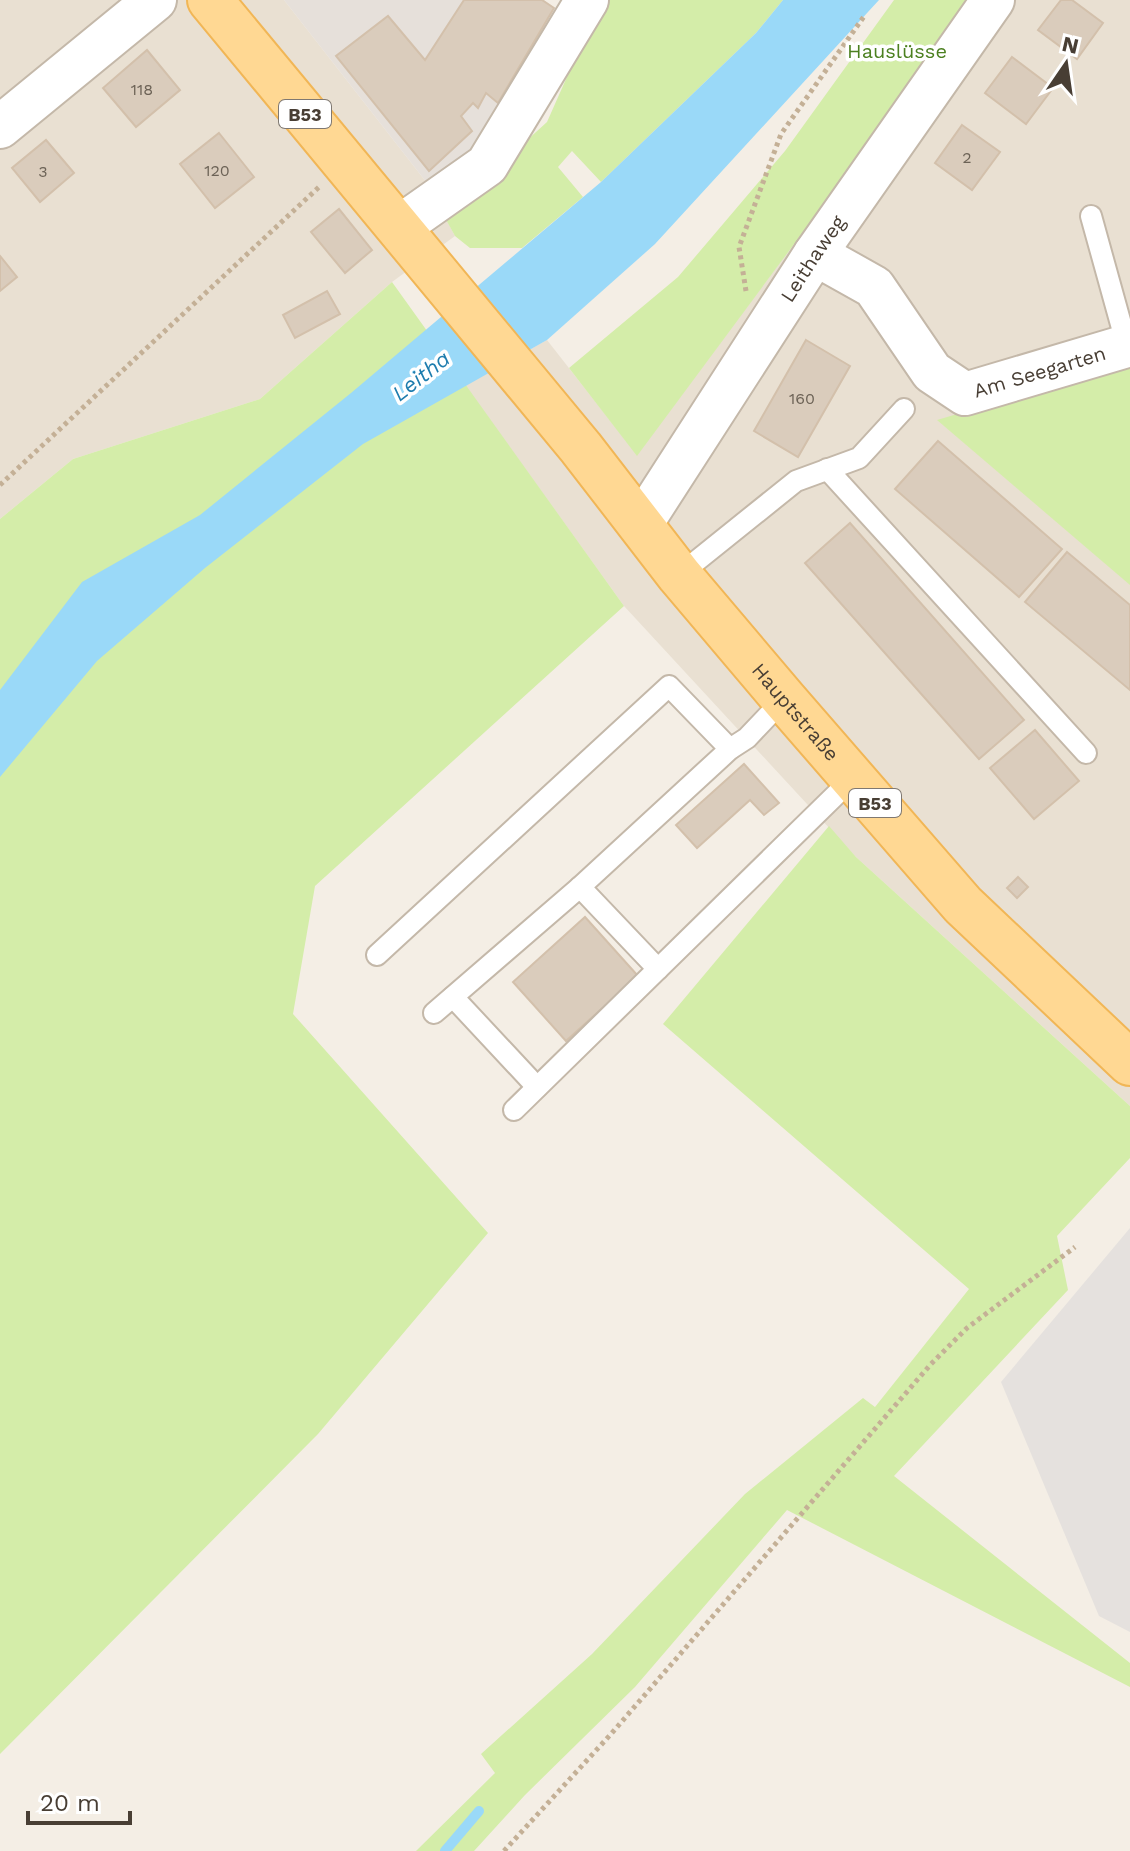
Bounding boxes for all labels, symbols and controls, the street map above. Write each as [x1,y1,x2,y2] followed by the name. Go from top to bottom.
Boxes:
[1026,24,1106,104] north arrow
[1060,31,1081,59] text: N
[847,39,947,63] park label: Hauslüsse
[131,80,153,99] house number: 118
[279,100,331,128] road number: B53
[962,148,972,167] house number: 2
[204,161,230,180] house number: 120
[38,162,48,181] house number: 3
[775,211,850,307] street label: Leithaweg
[971,341,1109,403] street label: Am Seegarten
[387,346,455,406] water label: Leitha
[789,389,815,408] house number: 160
[747,658,844,766] street label: Hauptstraße
[849,789,901,817] road number: B53
[28,1775,130,1825] scale bar
[40,1789,100,1817] text: 20 m

